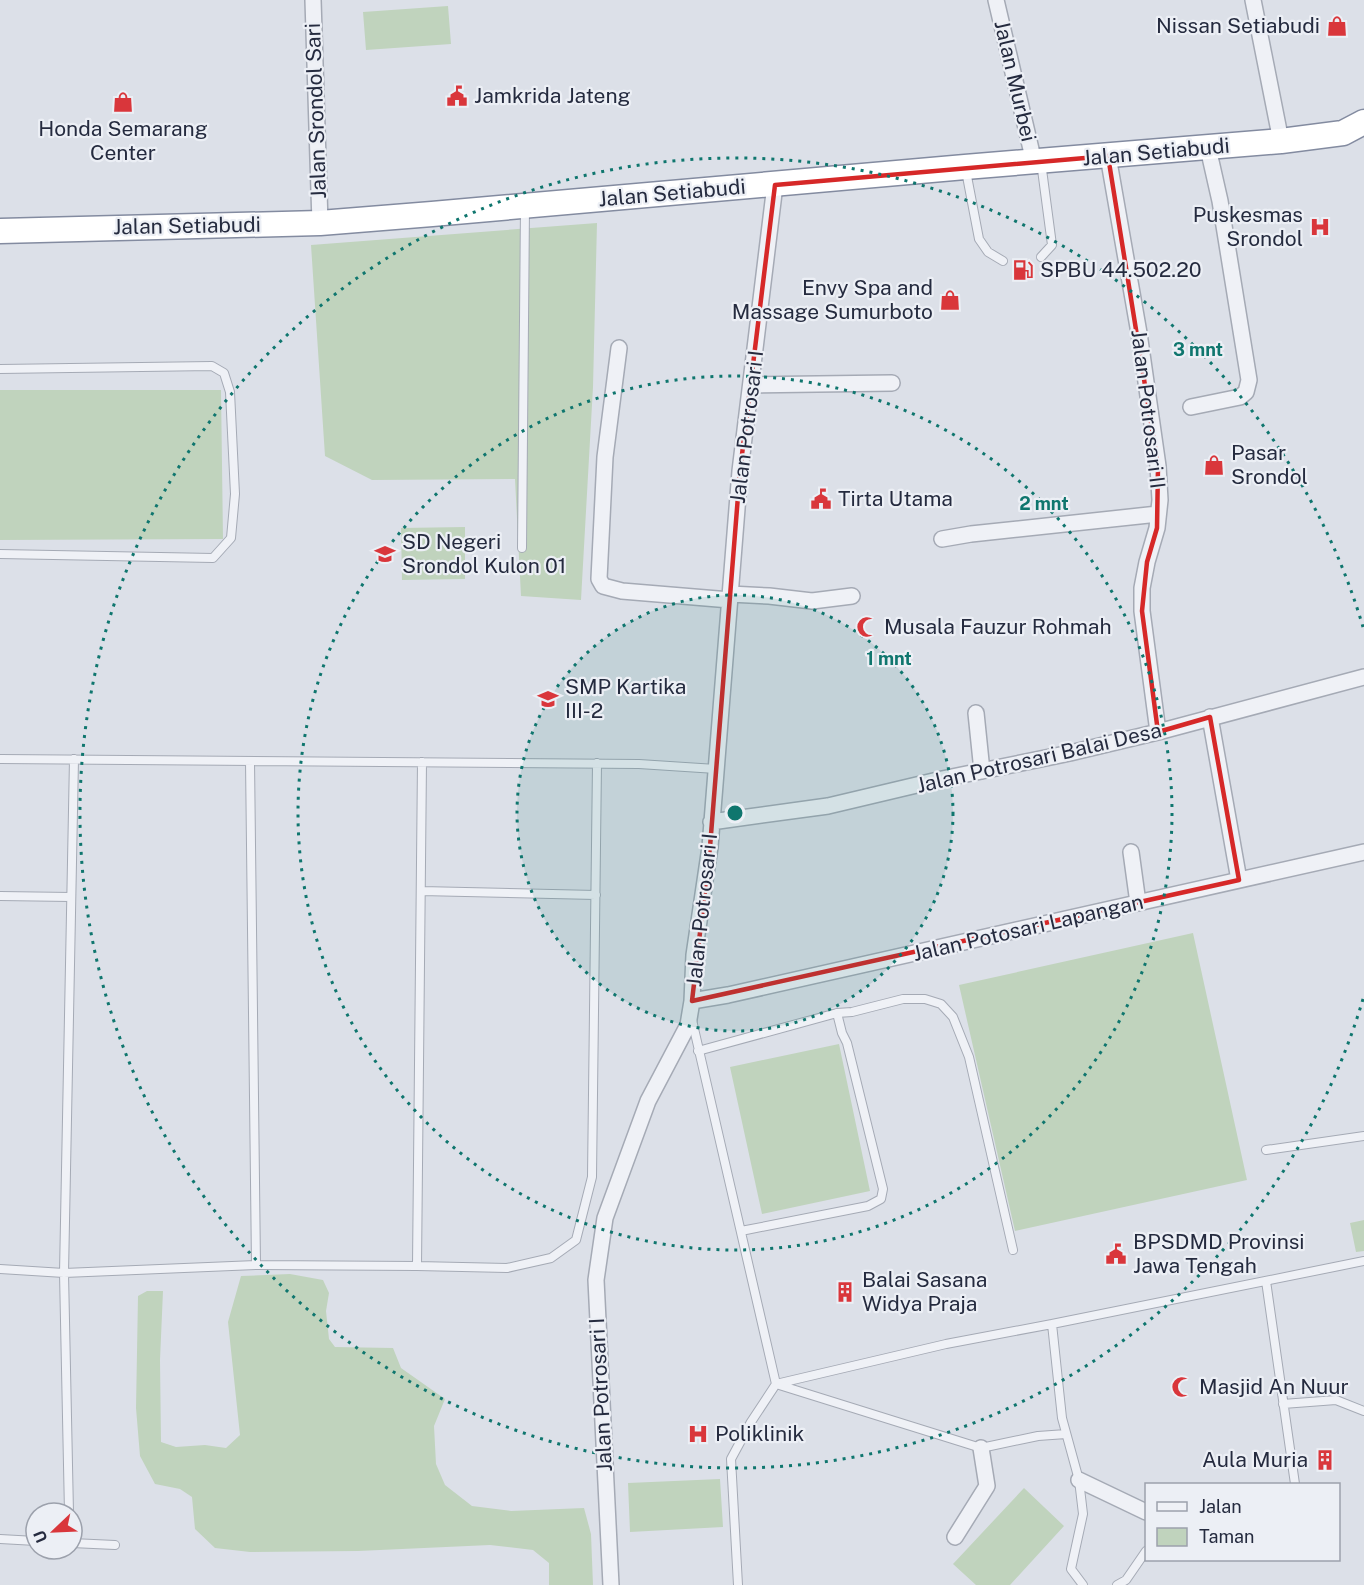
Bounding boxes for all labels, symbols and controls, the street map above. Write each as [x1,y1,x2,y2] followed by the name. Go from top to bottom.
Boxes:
[1156,13,1320,38] place label: Nissan Setiabudi
[1325,14,1349,38] shop icon: Nissan Setiabudi
[989,18,1042,144] street label: Jalan Murbei
[300,23,331,199] street label: Jalan Srondol Sari
[474,83,631,108] place label: Jamkrida Jateng
[445,84,469,108] public building icon: Jamkrida Jateng
[111,90,135,114] shop icon: Honda Semarang Center
[38,116,208,165] place label: Honda Semarang Center
[1081,133,1231,170] street label: Jalan Setiabudi
[597,174,747,211] street label: Jalan Setiabudi
[1193,202,1303,251] place label: Puskesmas Srondol
[113,212,261,239] street label: Jalan Setiabudi
[1308,215,1332,239] hospital icon: Puskesmas Srondol
[1040,257,1202,282] place label: SPBU 44.502.20
[1011,258,1035,282] fuel station icon: SPBU 44.502.20
[732,275,933,324] place label: Envy Spa and Massage Sumurboto
[938,288,962,312] shop icon: Envy Spa and Massage Sumurboto
[1126,328,1171,490] street label: Jalan Potrosari II
[1173,339,1223,360] text: 3 mnt
[725,349,768,505] street label: Jalan Potrosari I
[1231,440,1308,489] place label: Pasar Srondol
[1202,453,1226,477] shop icon: Pasar Srondol
[838,486,953,511] place label: Tirta Utama
[809,487,833,511] public building icon: Tirta Utama
[1019,493,1069,514] text: 2 mnt
[402,529,566,578] place label: SD Negeri Srondol Kulon 01
[373,542,397,566] school or university icon: SD Negeri Srondol Kulon 01
[884,614,1111,639] place label: Musala Fauzur Rohmah
[855,615,879,639] mosque icon: Musala Fauzur Rohmah
[866,648,912,669] text: 1 mnt
[565,674,686,723] place label: SMP Kartika III-2
[536,687,560,711] school or university icon: SMP Kartika III-2
[914,717,1164,798] street label: Jalan Potrosari Balai Desa
[725,803,745,823] centre of rings
[681,832,722,988] street label: Jalan Potrosari I
[910,889,1146,966] street label: Jalan Potosari Lapangan
[1133,1229,1305,1278] place label: BPSDMD Provinsi Jawa Tengah
[1104,1242,1128,1266] public building icon: BPSDMD Provinsi Jawa Tengah
[862,1267,987,1316] place label: Balai Sasana Widya Praja
[833,1280,857,1304] building icon: Balai Sasana Widya Praja
[584,1317,617,1473] street label: Jalan Potrosari I
[1199,1374,1349,1399] place label: Masjid An Nuur
[1170,1375,1194,1399] mosque icon: Masjid An Nuur
[715,1421,804,1446] place label: Poliklinik
[686,1422,710,1446] hospital icon: Poliklinik
[1202,1447,1308,1472] place label: Aula Muria
[1313,1448,1337,1472] building icon: Aula Muria
[1145,1483,1340,1561] legend
[1199,1496,1242,1517] text: Jalan
[24,1501,84,1561] north arrow
[1199,1526,1254,1547] text: Taman
[30,1528,52,1546] text: U

